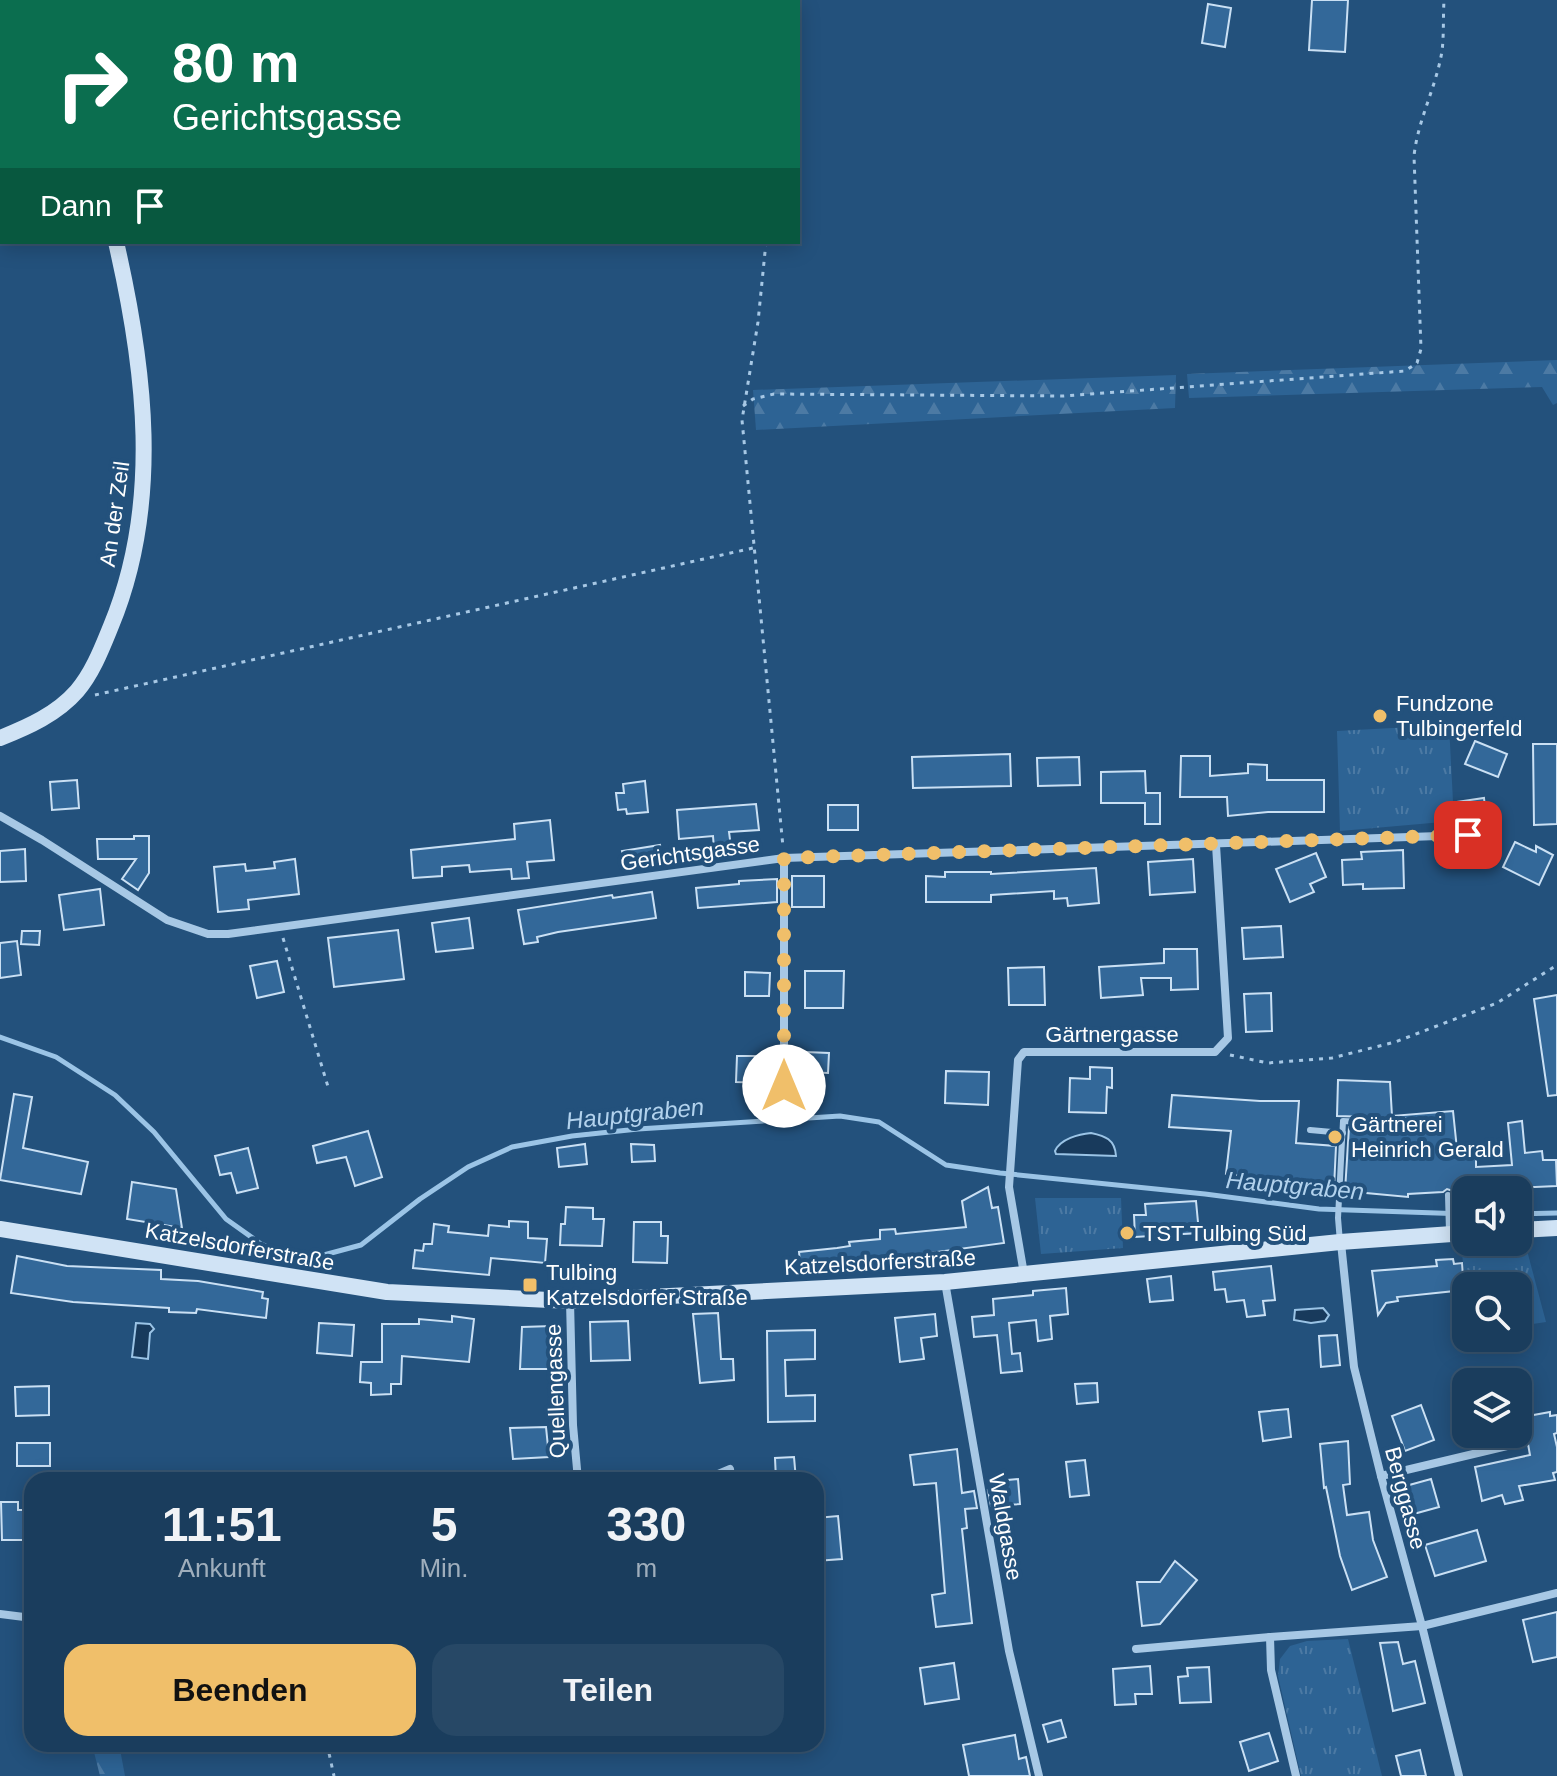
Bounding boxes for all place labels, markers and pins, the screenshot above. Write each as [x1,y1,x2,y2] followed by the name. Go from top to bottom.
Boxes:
[1396,691,1522,741] place label: Fundzone Tulbingerfeld
[1371,707,1389,725] marker: Fundzone Tulbingerfeld
[1434,801,1502,869] pin
[1351,1112,1504,1162] place label: Gärtnerei Heinrich Gerald
[1326,1128,1344,1146] marker: Gärtnerei Heinrich Gerald
[1143,1221,1306,1246] place label: TST Tulbing Süd
[1118,1224,1136,1242] marker: TST Tulbing Süd
[546,1260,748,1310] place label: Tulbing Katzelsdorfer Straße
[521,1276,539,1294] marker: Tulbing Katzelsdorfer Straße

